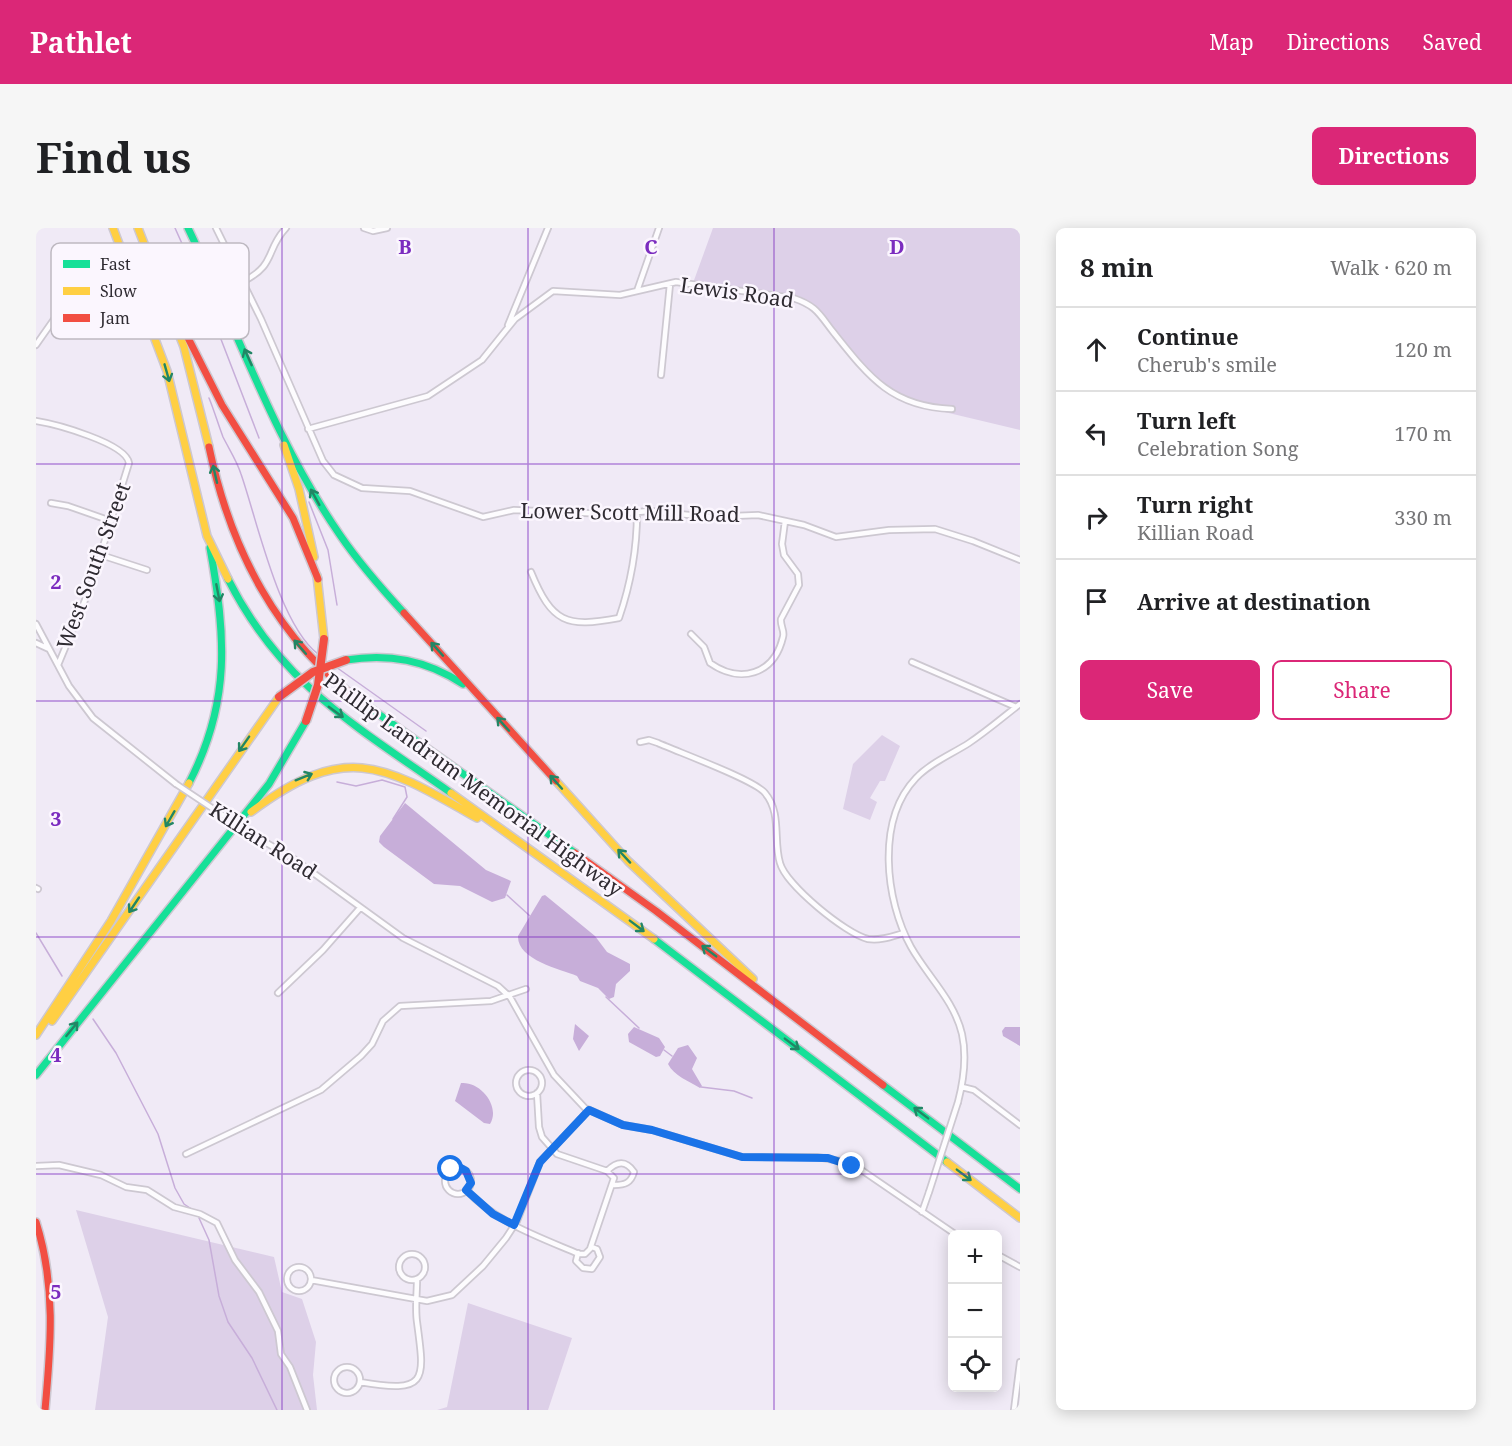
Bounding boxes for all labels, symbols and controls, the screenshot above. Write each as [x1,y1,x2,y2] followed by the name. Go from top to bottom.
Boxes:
[30,23,132,61] text: Pathlet
[1209,28,1254,56] text: Map
[1287,28,1389,56] text: Directions
[1422,28,1482,56] text: Saved
[1312,127,1476,185] button: Directions
[36,128,191,185] text: Find us
[398,233,412,260] text: B
[644,233,658,260] text: C
[889,233,905,260] text: D
[51,243,249,339] legend
[1080,249,1154,285] text: 8 min
[100,253,131,275] text: Fast
[1330,254,1452,281] text: Walk · 620 m
[678,270,796,314] street label: Lewis Road
[100,280,137,302] text: Slow
[99,307,130,329] text: Jam
[1137,321,1239,351] text: Continue
[1080,333,1113,366] icon: ahead
[1394,336,1452,363] text: 120 m
[242,349,254,367] one-way arrow
[1137,351,1277,378] text: Cherub's smile
[162,363,173,382] one-way arrow
[1137,405,1236,435] text: Turn left
[1080,417,1113,450] icon: left
[1394,420,1452,447] text: 170 m
[1137,435,1299,462] text: Celebration Song
[209,465,220,484] one-way arrow
[50,478,136,653] street label: West South Street
[309,489,321,506] one-way arrow
[1137,489,1253,519] text: Turn right
[520,496,740,528] street label: Lower Scott Mill Road
[1080,501,1113,534] icon: right
[1394,504,1452,531] text: 330 m
[1137,519,1254,546] text: Killian Road
[50,568,62,595] text: 2
[213,583,224,602] one-way arrow
[1080,585,1113,618] icon: arrive
[1137,586,1371,616] text: Arrive at destination
[293,640,307,655] one-way arrow
[430,642,444,657] one-way arrow
[1080,660,1260,720] button: Save
[1272,660,1452,720] button: Share
[318,666,629,902] street label: Phillip Landrum Memorial Highway
[327,706,343,718] one-way arrow
[496,717,510,732] one-way arrow
[238,735,250,752] one-way arrow
[294,771,313,782] one-way arrow
[549,775,563,790] one-way arrow
[205,795,323,885] street label: Killian Road
[50,805,62,832] text: 3
[164,810,176,827] one-way arrow
[617,849,632,864] one-way arrow
[128,896,140,913] one-way arrow
[629,920,645,932] one-way arrow
[701,945,717,958] one-way arrow
[66,1022,79,1038] one-way arrow
[784,1038,800,1051] one-way arrow
[50,1041,62,1068] text: 4
[913,1106,929,1119] one-way arrow
[838,1152,864,1178] route end
[437,1155,463,1181] route start
[956,1168,972,1181] one-way arrow
[948,1230,1002,1392] map controls
[948,1230,1002,1284] button: +
[50,1278,62,1305] text: 5
[948,1284,1002,1338] button: −
[948,1338,1002,1392] button: locate

